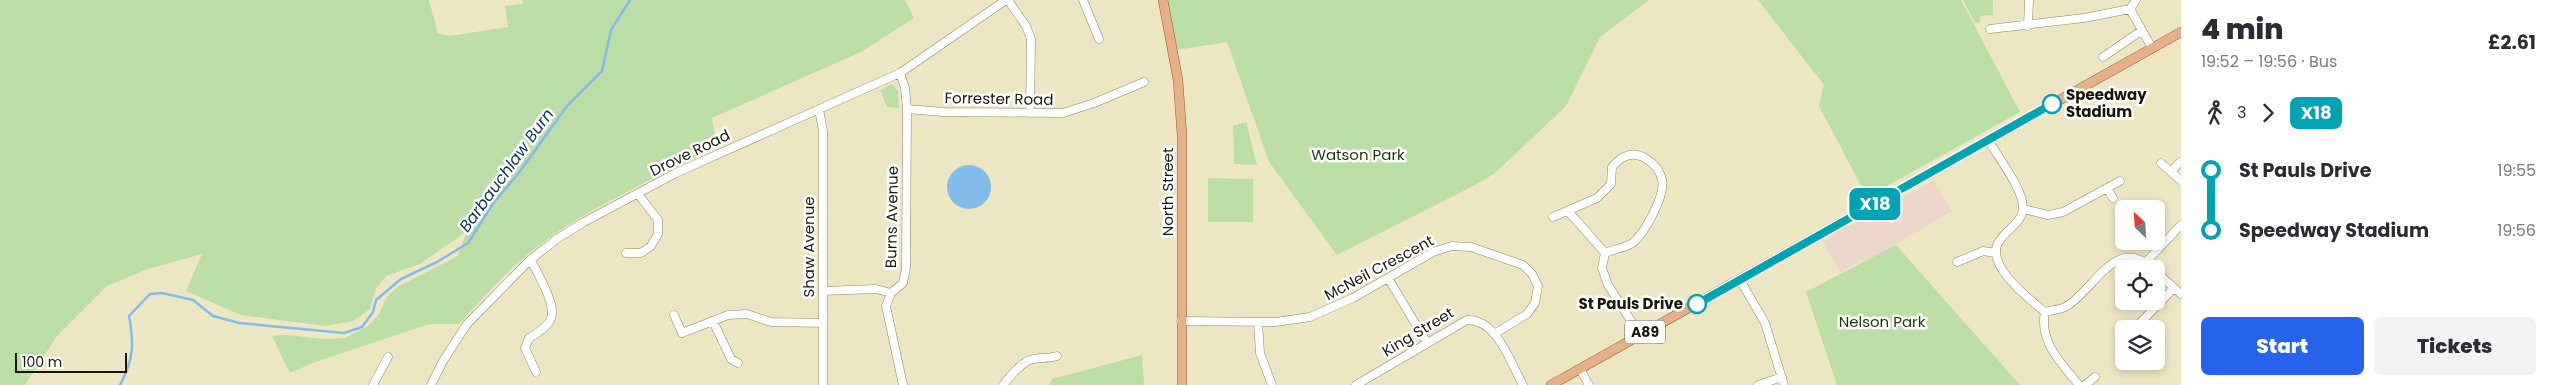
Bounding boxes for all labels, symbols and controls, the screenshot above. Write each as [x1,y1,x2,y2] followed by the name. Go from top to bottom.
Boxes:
[2201,10,2283,49] text: 4 min
[2488,29,2536,56] text: £2.61
[2201,50,2337,73] text: 19:52 – 19:56 · Bus
[2066,84,2147,122] place label: Speedway Stadium
[944,87,1054,110] street label: Forrester Road
[2042,94,2062,114] marker: Speedway Stadium
[2201,99,2229,127] icon: walk
[2254,99,2282,127] icon: forward
[2300,100,2332,125] text: X18
[2237,101,2246,124] text: 3
[454,104,559,237] water label: Barbauchlaw Burn
[646,124,733,181] street label: Drove Road
[1311,144,1405,165] park label: Watson Park
[1157,148,1178,236] street label: North Street
[2239,157,2371,184] text: St Pauls Drive
[2497,159,2536,182] text: 19:55
[880,166,903,268] street label: Burns Avenue
[1846,188,1904,220] line badge: X18
[1859,191,1891,216] text: X18
[798,196,819,298] street label: Shaw Avenue
[2115,200,2165,250] north arrow
[2115,200,2165,370] map controls
[2239,217,2429,244] text: Speedway Stadium
[2497,219,2536,242] text: 19:56
[1320,230,1437,305] street label: McNeil Crescent
[2115,260,2165,310] button: locate
[1578,293,1683,314] place label: St Pauls Drive
[1687,294,1707,314] marker: St Pauls Drive
[1378,302,1458,361] street label: King Street
[1839,311,1926,332] park label: Nelson Park
[2201,317,2364,375] button: Start
[2374,317,2536,375] button: Tickets
[2115,320,2165,370] button: layers
[1625,321,1665,344] road number: A89
[15,350,128,373] scale bar
[22,352,62,372] text: 100 m

